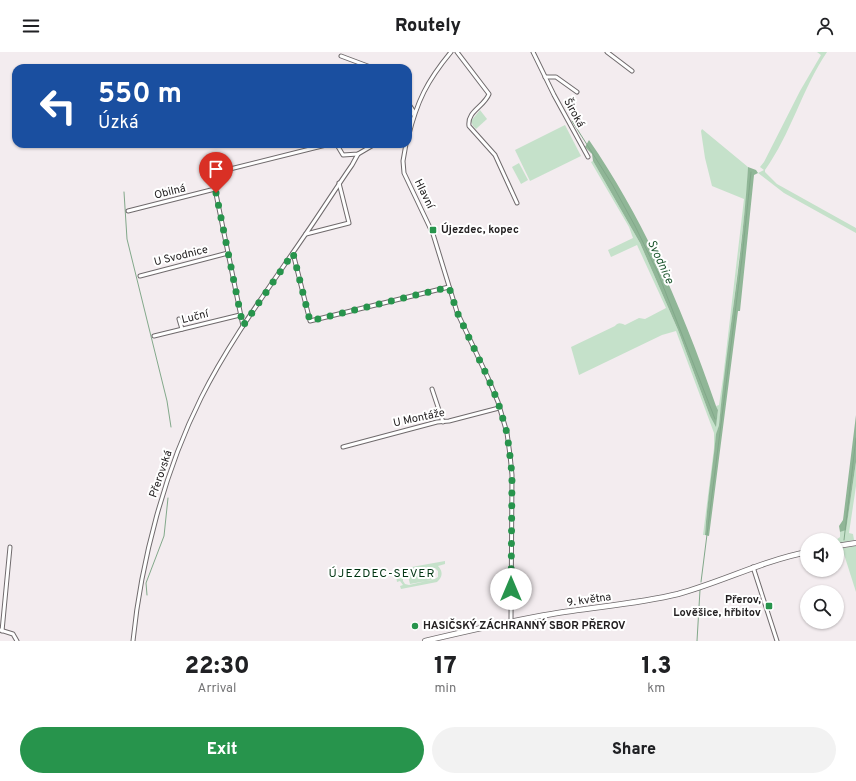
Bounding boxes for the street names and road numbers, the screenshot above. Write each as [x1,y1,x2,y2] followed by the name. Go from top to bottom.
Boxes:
[560,95,589,130] street label: Široká
[411,177,438,212] street label: Hlavní
[153,181,187,203] street label: Obilná
[153,243,209,269] street label: U Svodnice
[180,307,211,327] street label: Luční
[392,406,446,430] street label: U Montáže
[146,448,176,500] street label: Přerovská
[566,590,612,610] street label: 9. května

